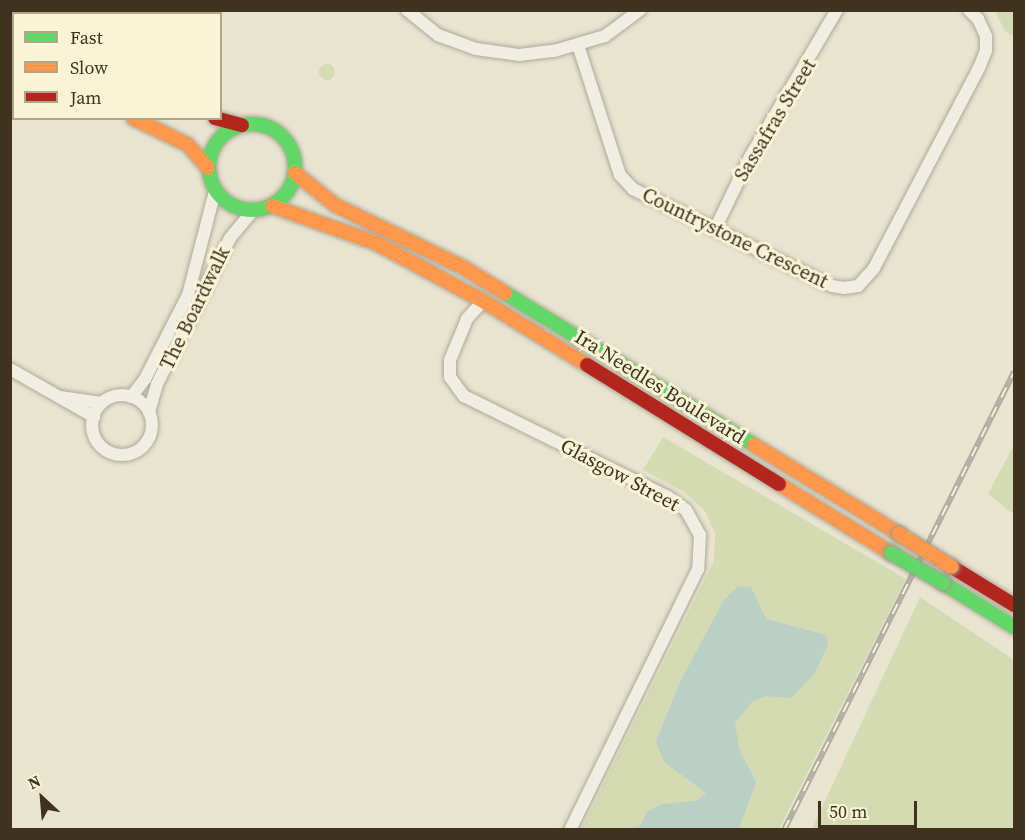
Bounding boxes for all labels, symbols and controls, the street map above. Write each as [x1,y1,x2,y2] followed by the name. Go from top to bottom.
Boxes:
[12,12,222,120] legend
[70,25,103,50] text: Fast
[729,54,821,186] street label: Sassafras Street
[70,55,108,80] text: Slow
[70,85,102,110] text: Jam
[638,183,832,293] street label: Countrystone Crescent
[155,243,235,373] street label: The Boardwalk
[570,325,750,449] street label: Ira Needles Boulevard
[557,434,683,516] street label: Glasgow Street
[12,768,72,828] north arrow
[24,769,44,794] text: N
[821,789,920,827] scale bar
[829,799,867,824] text: 50 m

